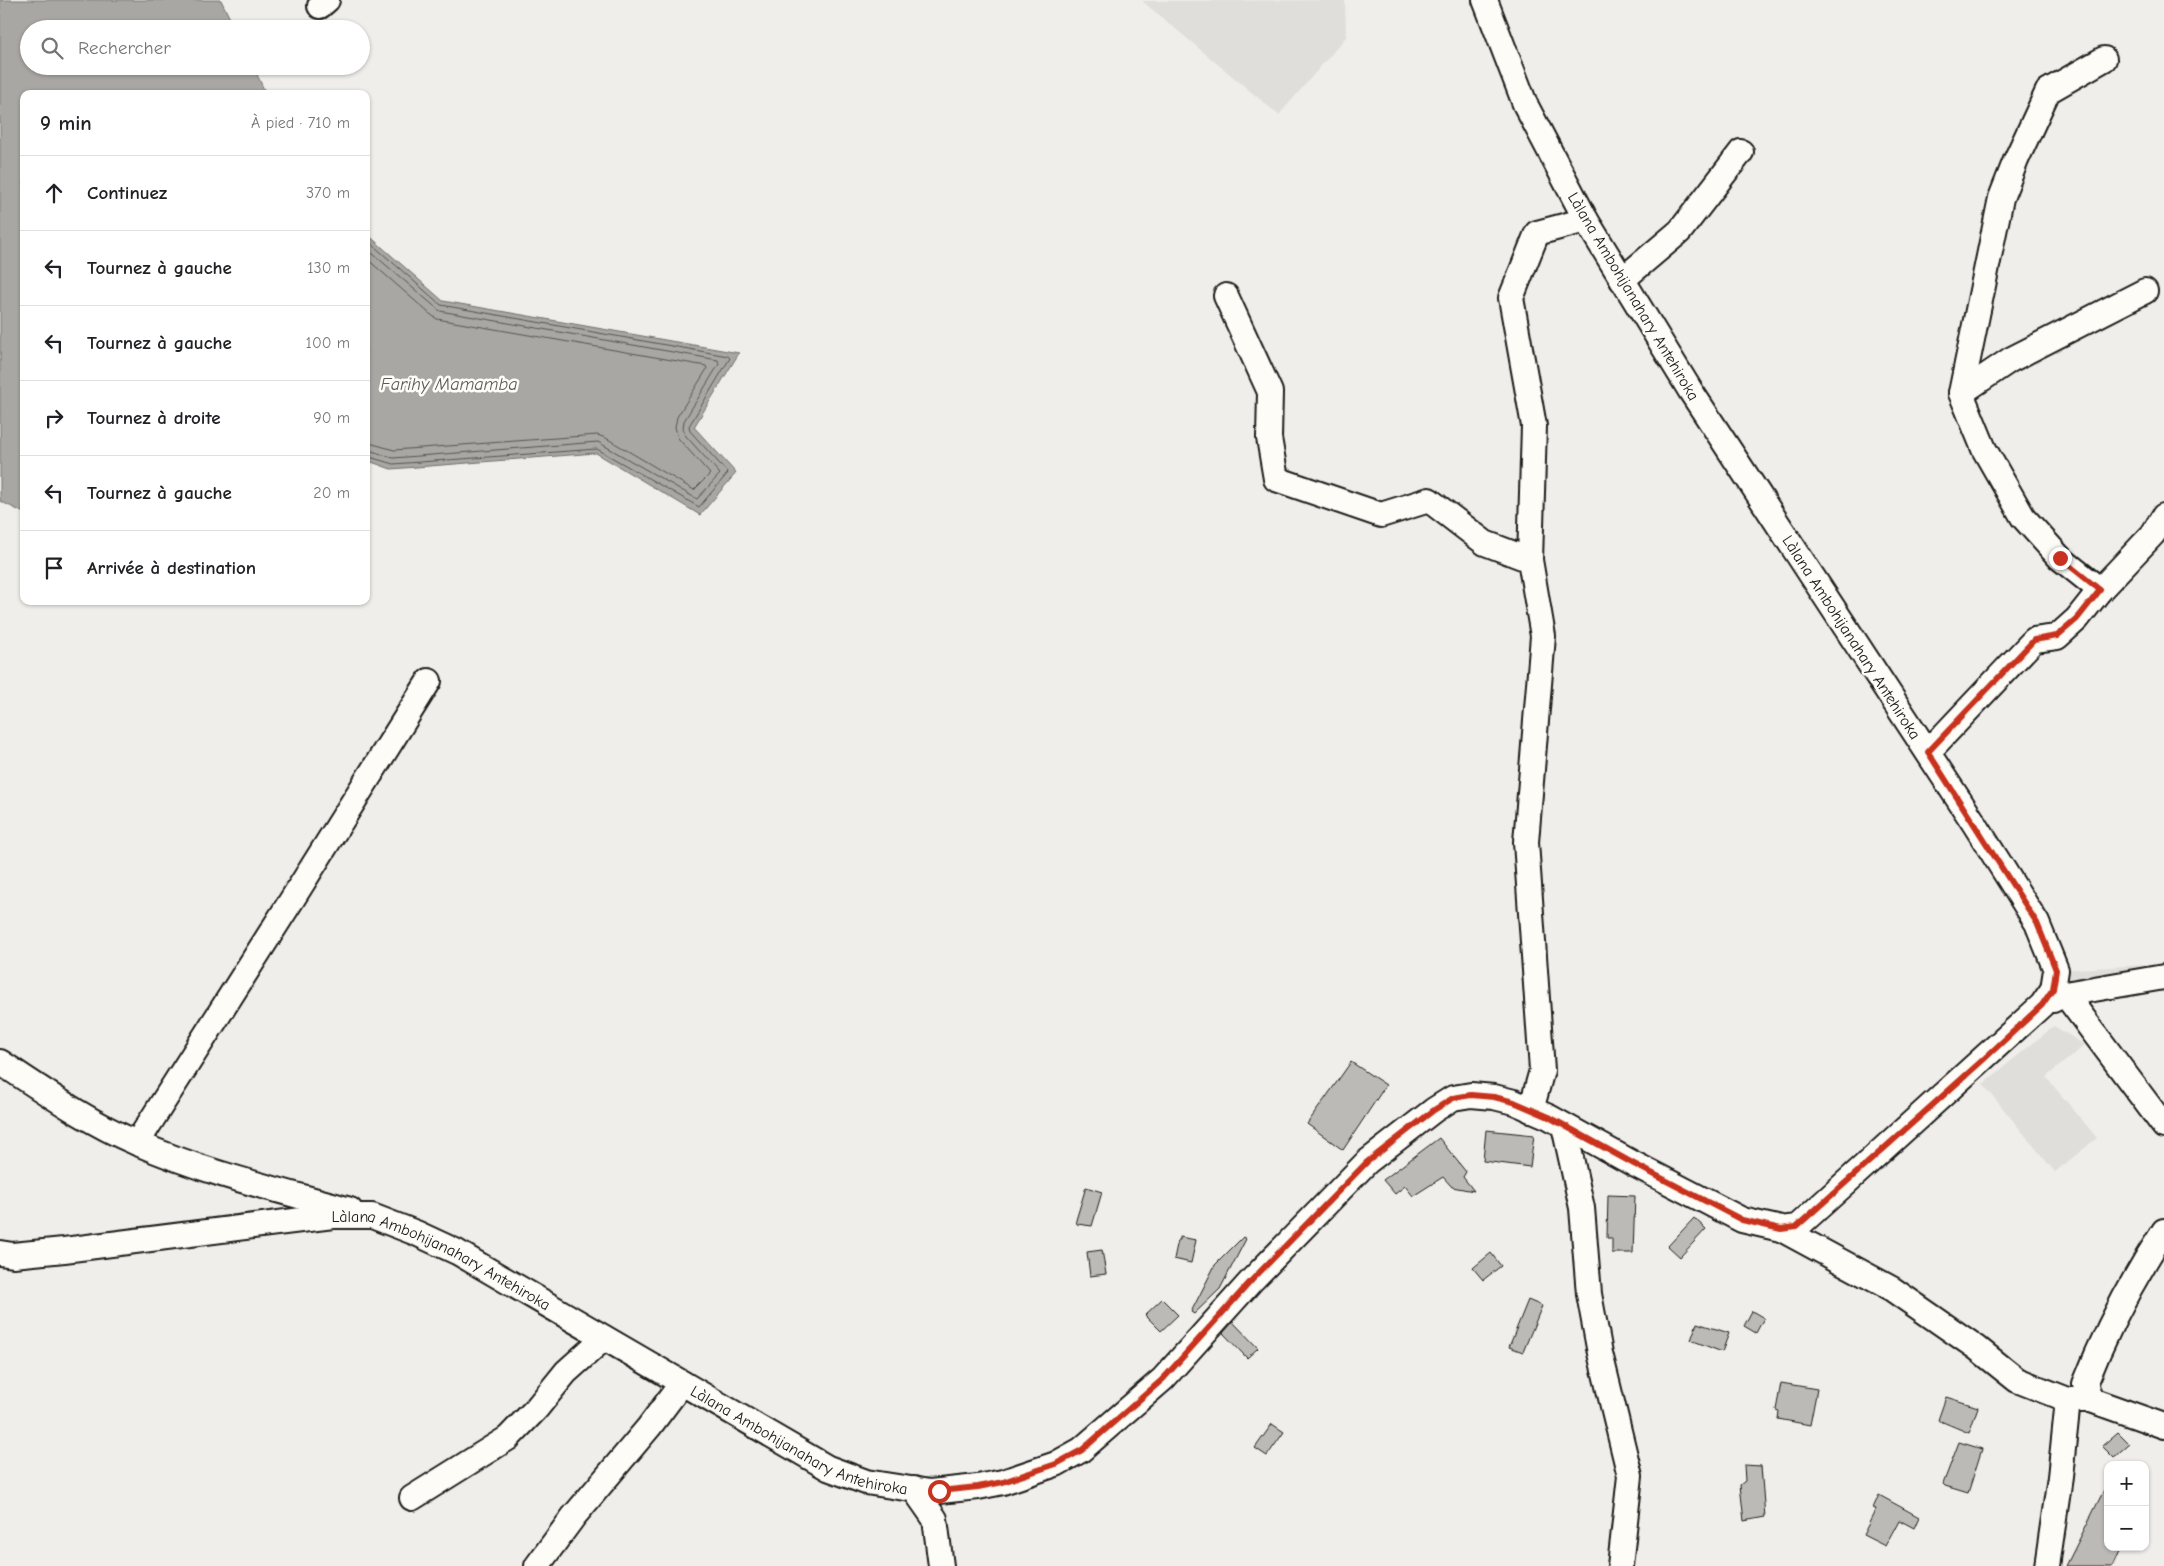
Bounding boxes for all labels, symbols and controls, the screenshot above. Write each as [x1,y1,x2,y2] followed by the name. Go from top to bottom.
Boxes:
[20,20,370,75] search box
[38,34,66,62] icon: search
[78,37,171,59] text: Rechercher
[40,111,92,135] text: 9 min
[251,114,350,132] text: À pied · 710 m
[40,179,68,207] icon: ahead
[87,182,167,204] text: Continuez
[306,184,350,202] text: 370 m
[1564,189,1703,404] street label: Làlana Ambohijanahary Antehiroka
[40,254,68,282] icon: left
[87,257,232,279] text: Tournez à gauche
[307,259,350,277] text: 130 m
[40,329,68,357] icon: left
[87,332,232,354] text: Tournez à gauche
[306,334,350,352] text: 100 m
[381,374,517,395] water label: Farihy Mamamba
[40,404,68,432] icon: right
[87,407,221,429] text: Tournez à droite
[313,409,350,427] text: 90 m
[40,479,68,507] icon: left
[87,482,232,504] text: Tournez à gauche
[313,484,350,502] text: 20 m
[1778,532,1924,743] street label: Làlana Ambohijanahary Antehiroka
[2049,547,2072,570] route end
[40,554,68,582] icon: arrive
[87,557,256,579] text: Arrivée à destination
[332,1207,553,1314] street label: Làlana Ambohijanahary Antehiroka
[687,1382,909,1498] street label: Làlana Ambohijanahary Antehiroka
[2104,1461,2149,1551] map controls
[2104,1461,2149,1506] button: +
[928,1480,951,1503] route start
[2104,1506,2149,1551] button: −

